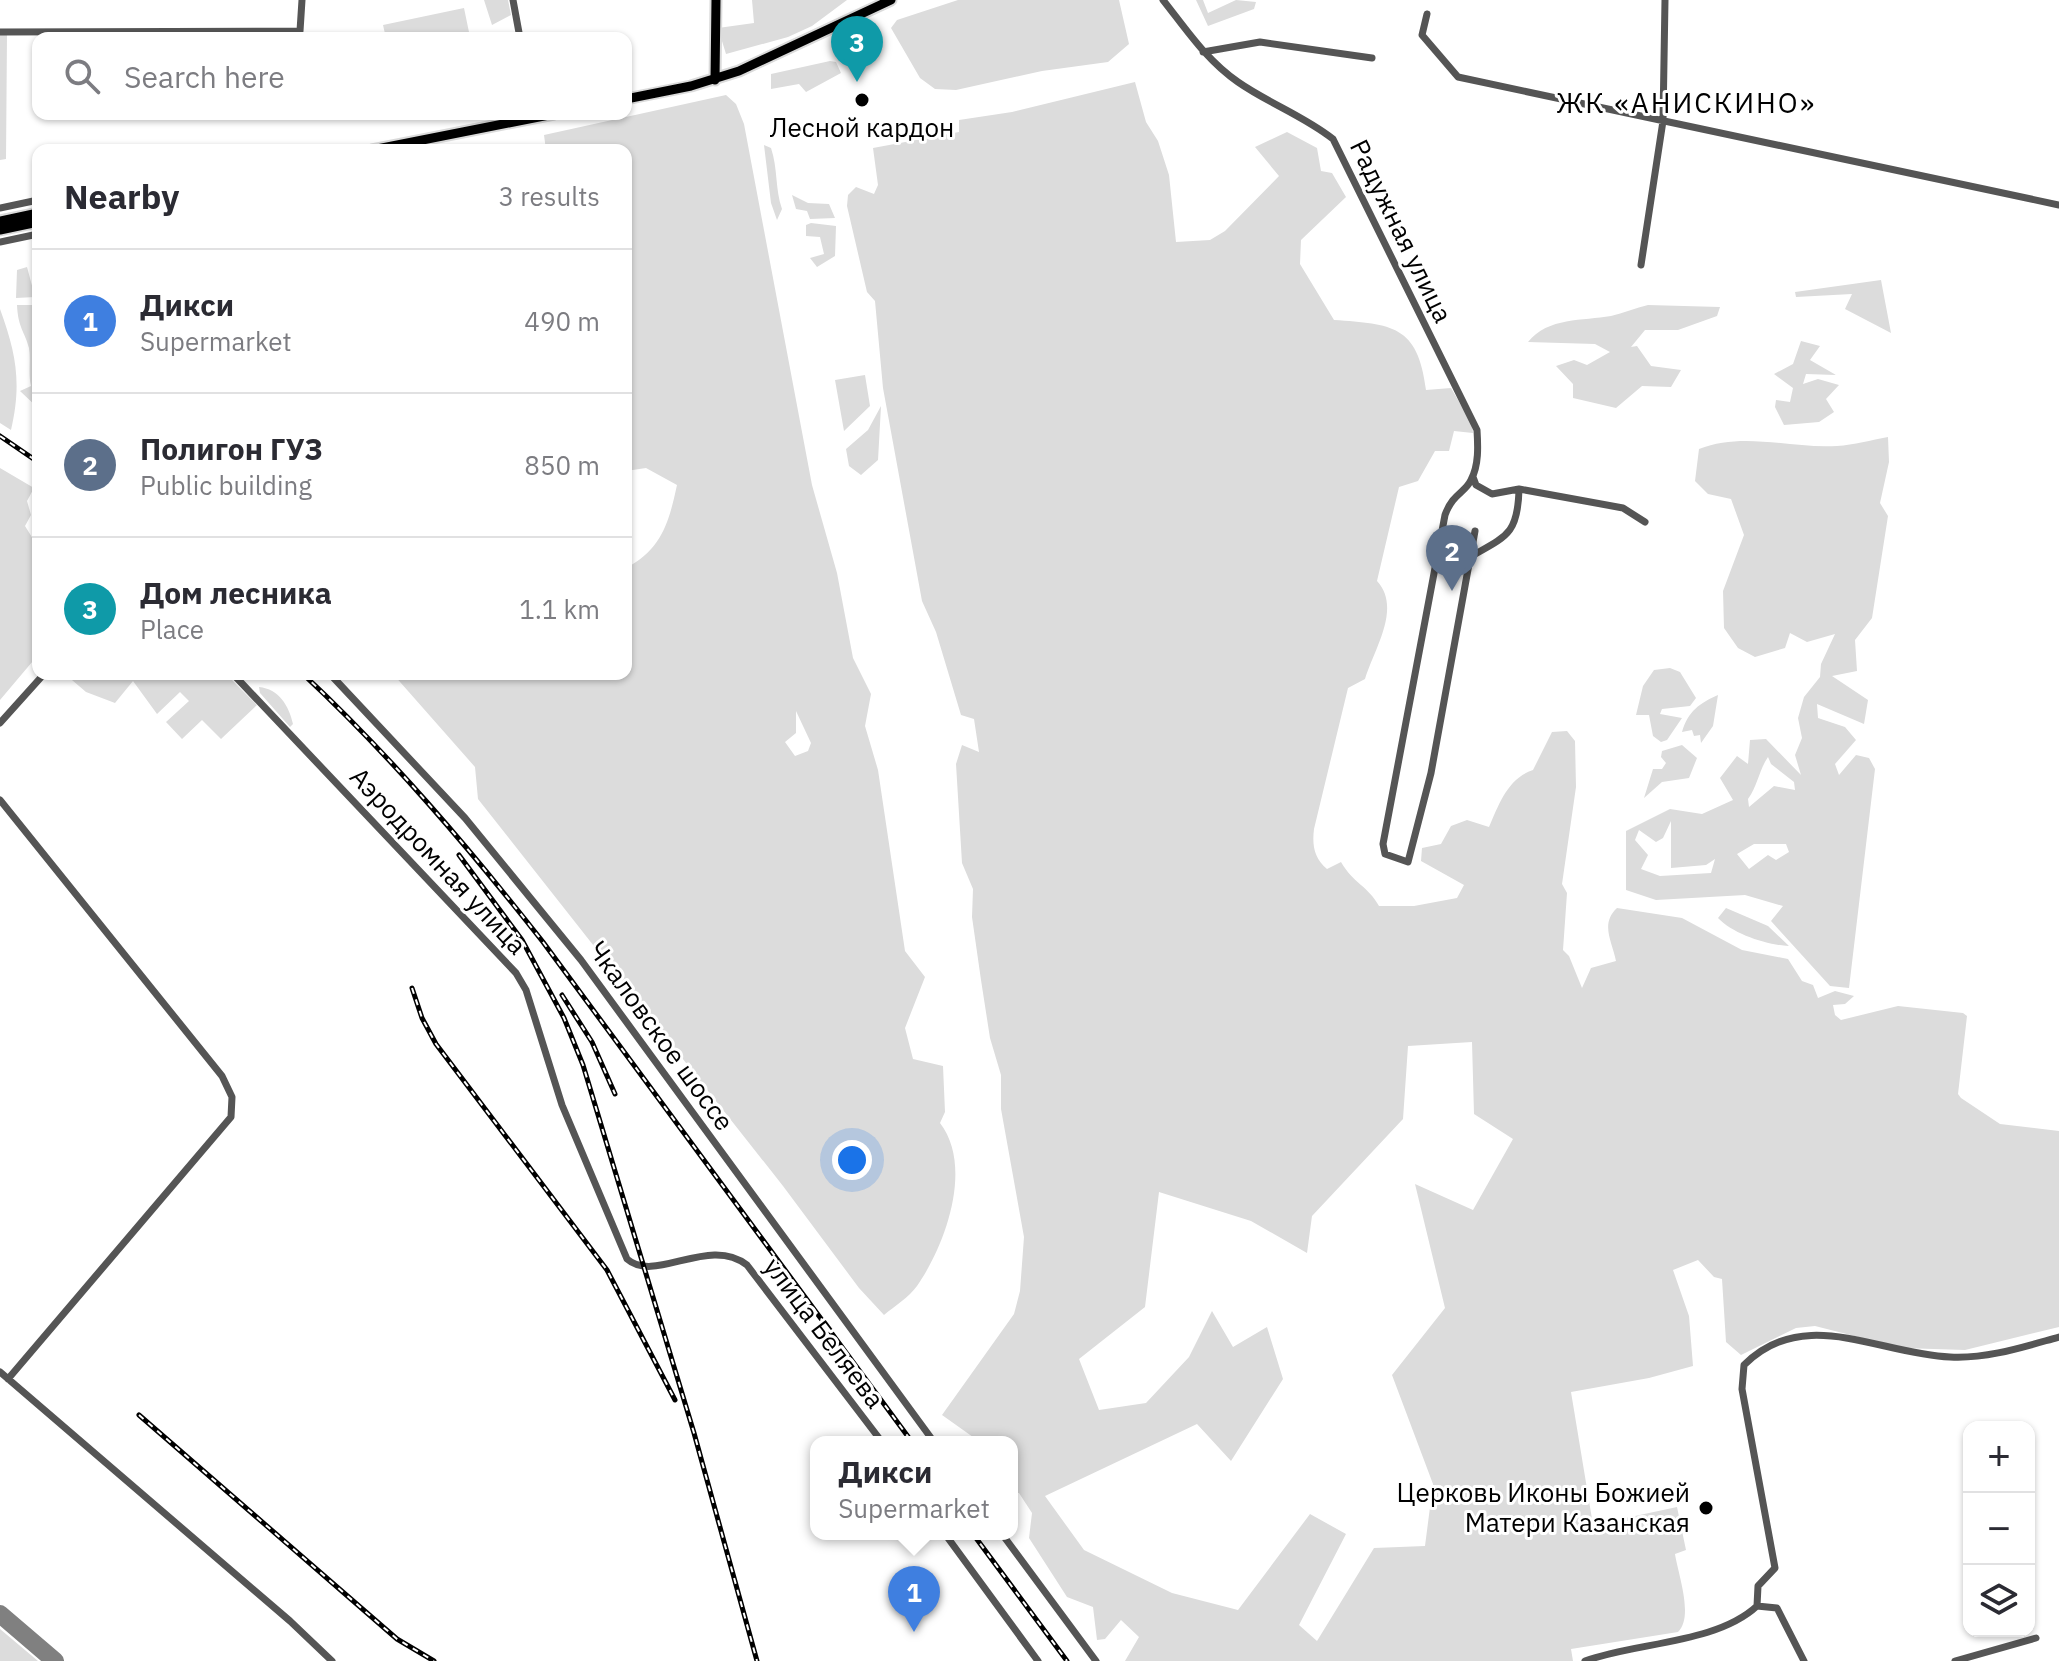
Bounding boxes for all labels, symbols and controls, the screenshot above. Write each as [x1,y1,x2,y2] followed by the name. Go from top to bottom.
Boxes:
[831,16,883,82] pin: 3
[32,32,632,120] search box
[60,54,104,98] icon: search
[124,57,285,96] text: Search here
[1556,84,1816,121] district label: ЖК «АНИСКИНО»
[853,91,871,109] marker: Лесной кардон
[770,110,954,144] place label: Лесной кардон
[1343,133,1461,328] street label: Радужная улица
[64,174,179,218] text: Nearby
[498,179,600,213] text: 3 results
[140,285,234,324] text: Дикси
[82,304,98,338] text: 1
[524,304,600,338] text: 490 m
[140,324,292,358] text: Supermarket
[140,429,323,468] text: Полигон ГУЗ
[82,448,98,482] text: 2
[524,448,600,482] text: 850 m
[140,468,312,502] text: Public building
[1426,525,1478,591] pin: 2
[140,573,332,612] text: Дом лесника
[82,592,98,626] text: 3
[519,592,600,626] text: 1.1 km
[140,612,204,646] text: Place
[343,759,534,961] street label: Аэродромная улица
[582,934,742,1137] street label: Чкаловское шоссе
[832,1140,872,1180] your location
[757,1250,893,1415] street label: улица Беляева
[1963,1421,2035,1637] map controls
[1963,1421,2035,1493] button: +
[810,1436,1018,1540] popup
[838,1452,932,1491] text: Дикси
[1397,1475,1690,1539] place label: Церковь Иконы Божией Матери Казанская
[838,1491,990,1525] text: Supermarket
[1963,1493,2035,1565] button: −
[1697,1499,1715,1517] marker: Церковь Иконы Божией Матери Казанская
[1963,1565,2035,1637] button: layers
[888,1566,940,1632] pin: 1

